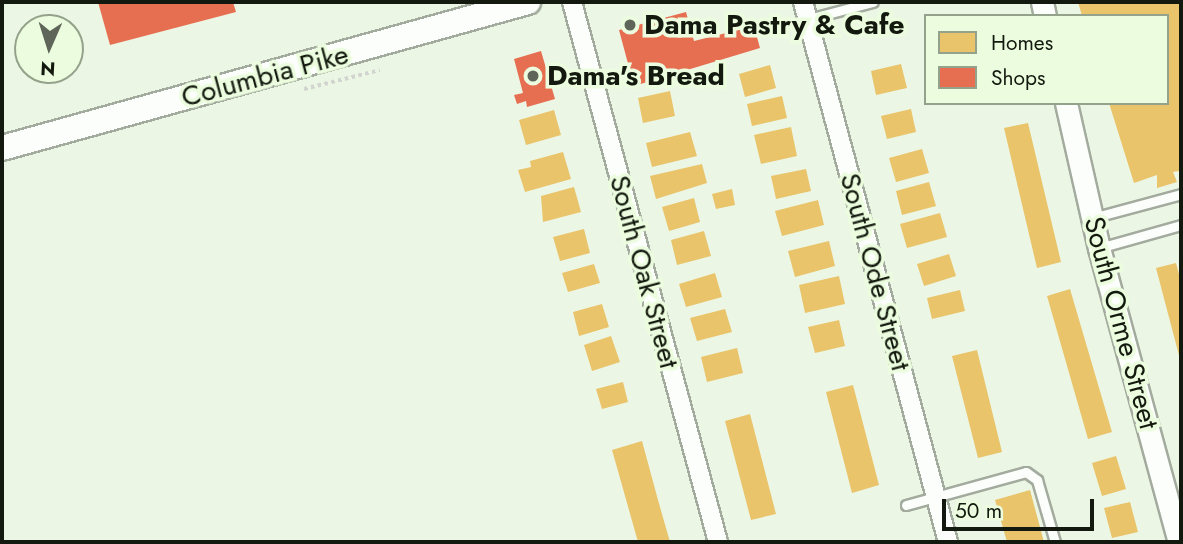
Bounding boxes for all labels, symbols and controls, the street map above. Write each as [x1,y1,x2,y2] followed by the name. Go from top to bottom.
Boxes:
[644,8,905,42] place label: Dama Pastry & Cafe
[14,14,84,84] north arrow
[924,14,1169,105] legend
[622,17,638,33] marker: Dama Pastry & Cafe
[991,28,1053,58] text: Homes
[178,38,352,114] street label: Columbia Pike
[40,55,56,82] text: N
[547,59,725,93] place label: Dama's Bread
[991,63,1045,93] text: Shops
[525,68,541,84] marker: Dama's Bread
[833,170,917,374] street label: South Ode Street
[602,172,686,372] street label: South Oak Street
[1077,213,1165,433] street label: South Orme Street
[945,484,1097,528] scale bar
[955,496,1002,526] text: 50 m

